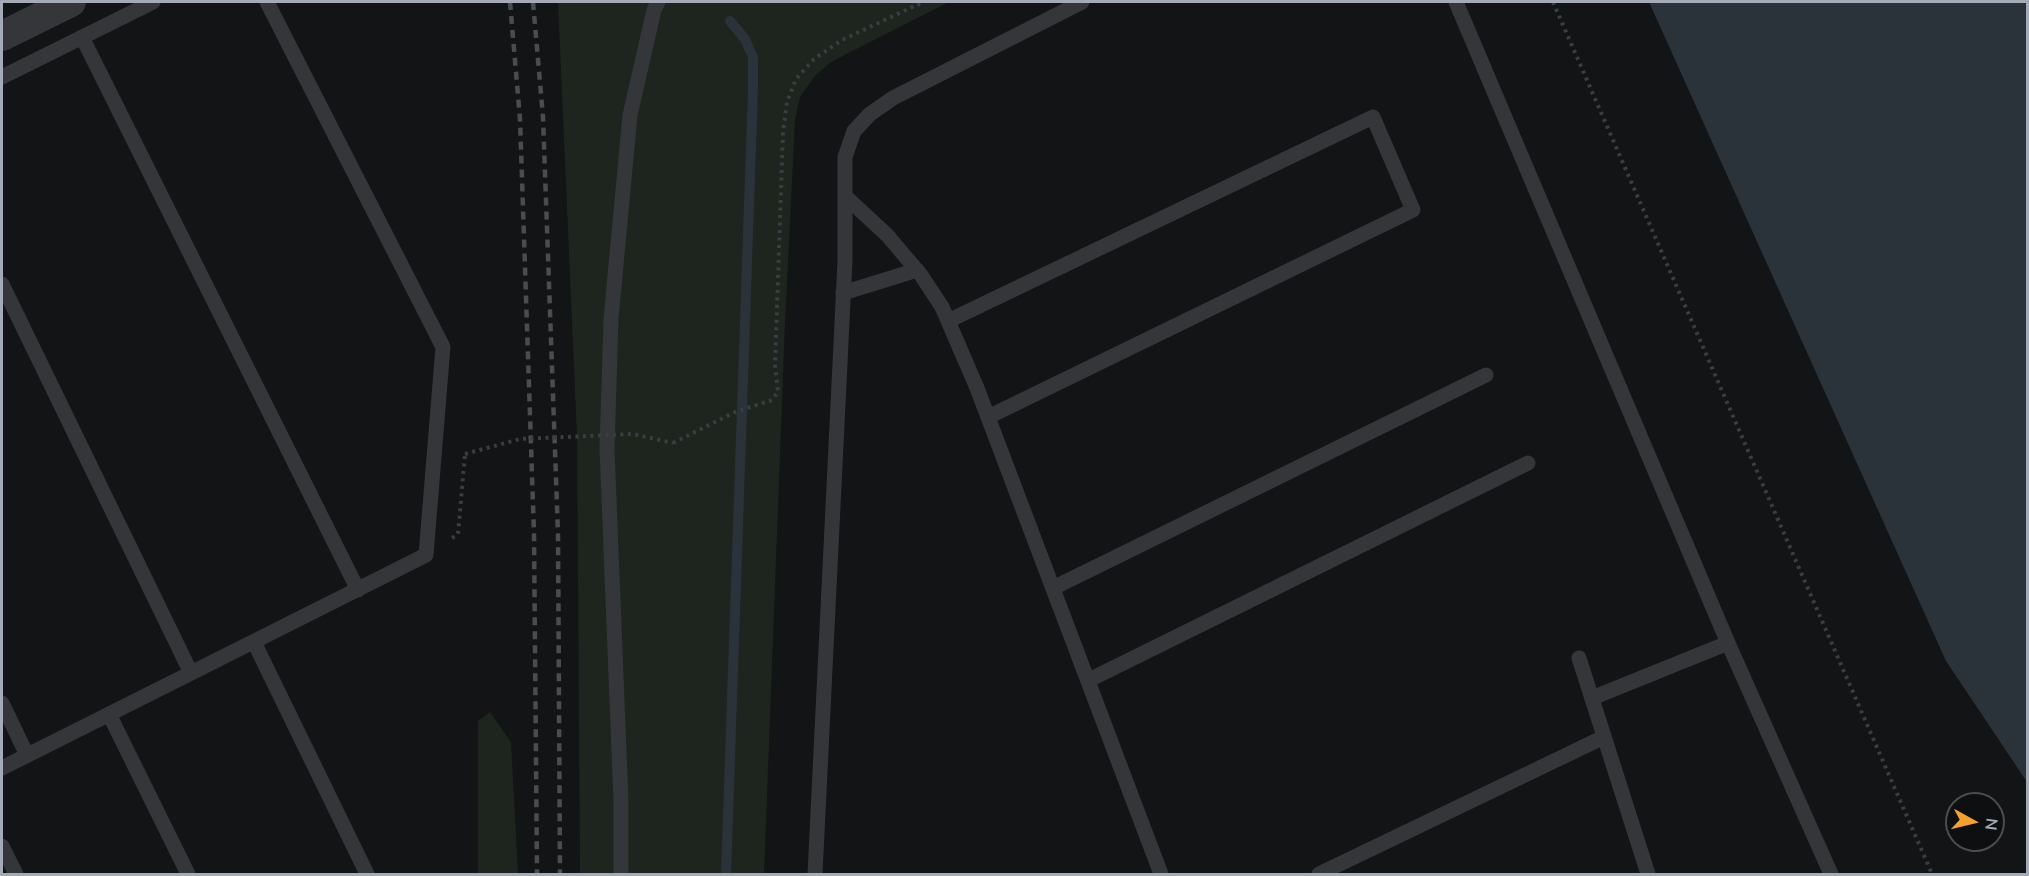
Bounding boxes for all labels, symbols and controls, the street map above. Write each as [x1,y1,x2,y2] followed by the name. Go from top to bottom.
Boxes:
[1945,792,2005,852] north arrow
[1979,817,2003,832] text: N

